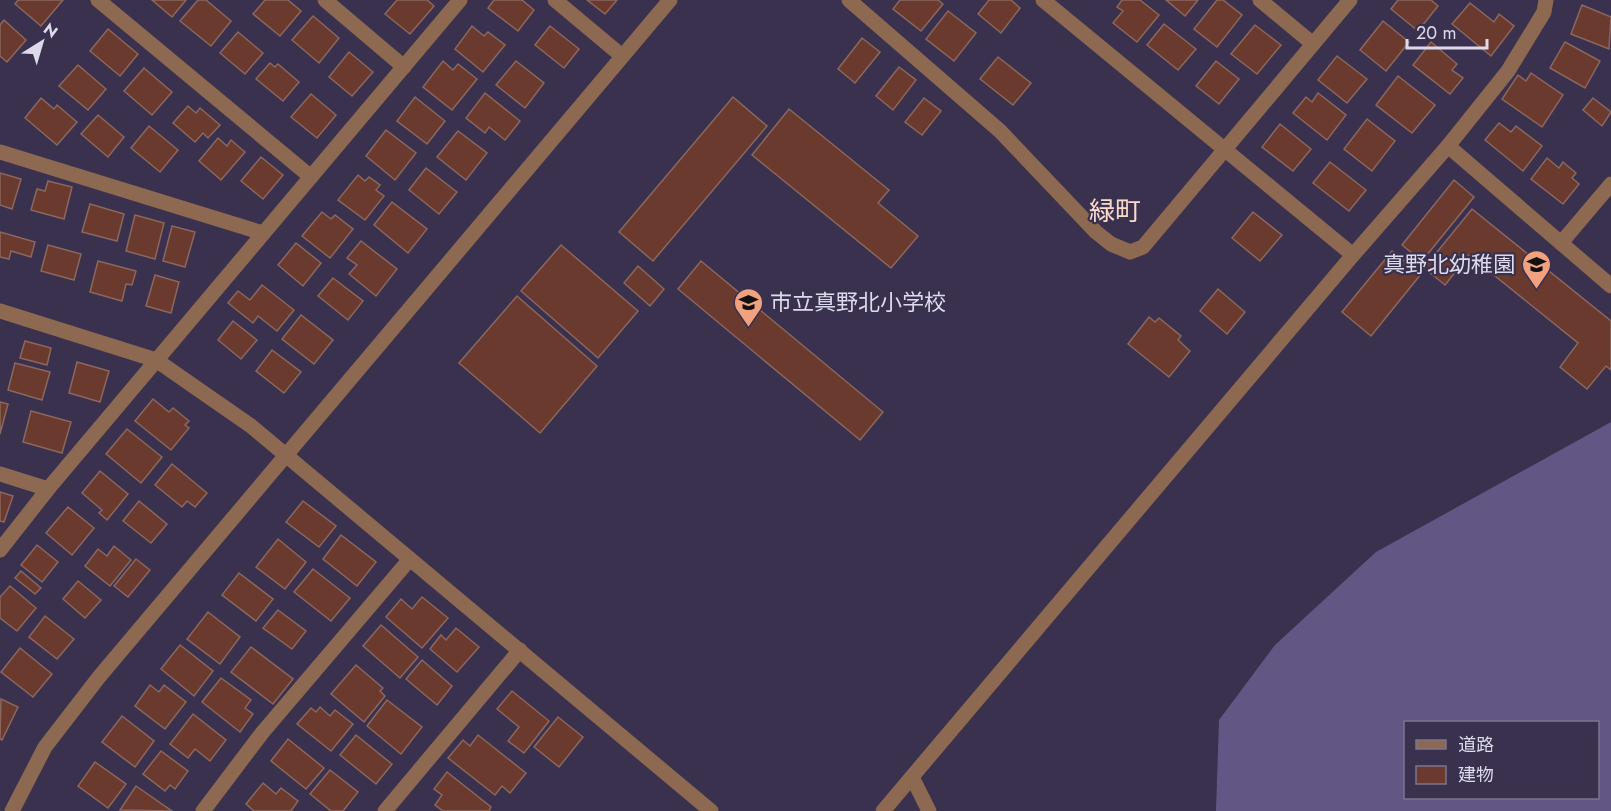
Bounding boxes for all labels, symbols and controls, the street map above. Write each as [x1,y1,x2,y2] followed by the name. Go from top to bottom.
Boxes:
[12,12,72,72] north arrow
[1407,12,1486,50] scale bar
[39,17,63,43] text: N
[1416,20,1456,46] text: 20 m
[1089,192,1141,230] district label: 緑町
[1383,248,1515,280] place label: 真野北幼稚園
[1520,248,1552,290] school or university icon: 真野北幼稚園
[733,286,765,328] school or university icon: 市立真野北小学校
[770,286,946,318] place label: 市立真野北小学校
[1404,721,1599,799] legend
[1458,732,1494,758] text: 道路
[1458,762,1494,788] text: 建物

